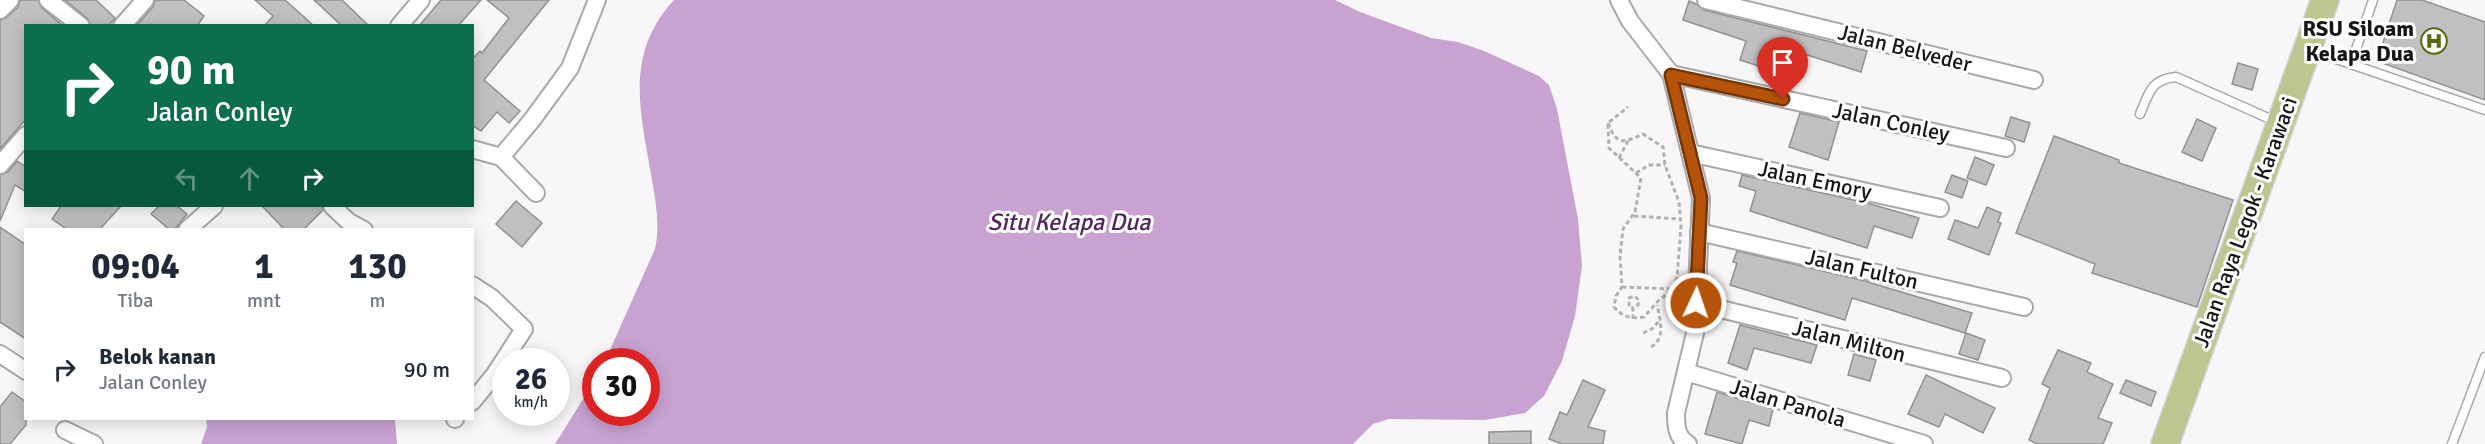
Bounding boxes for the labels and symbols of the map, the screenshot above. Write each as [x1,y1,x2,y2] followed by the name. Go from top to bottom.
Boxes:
[2303,15,2414,67] place label: RSU Siloam Kelapa Dua
[1835,18,1975,78] street label: Jalan Belveder
[2419,26,2449,56] hospital icon: RSU Siloam Kelapa Dua
[1757,37,1808,99] pin
[2187,93,2303,351] street label: Jalan Raya Legok - Karawaci
[1830,96,1953,148] street label: Jalan Conley
[1756,155,1875,205] street label: Jalan Emory
[988,207,1151,237] water label: Situ Kelapa Dua
[1803,243,1921,295] street label: Jalan Fulton
[1664,271,1728,335] position arrow
[1790,314,1908,368] street label: Jalan Milton
[582,348,660,426] speed limit sign: 30
[1727,373,1849,433] street label: Jalan Panola

